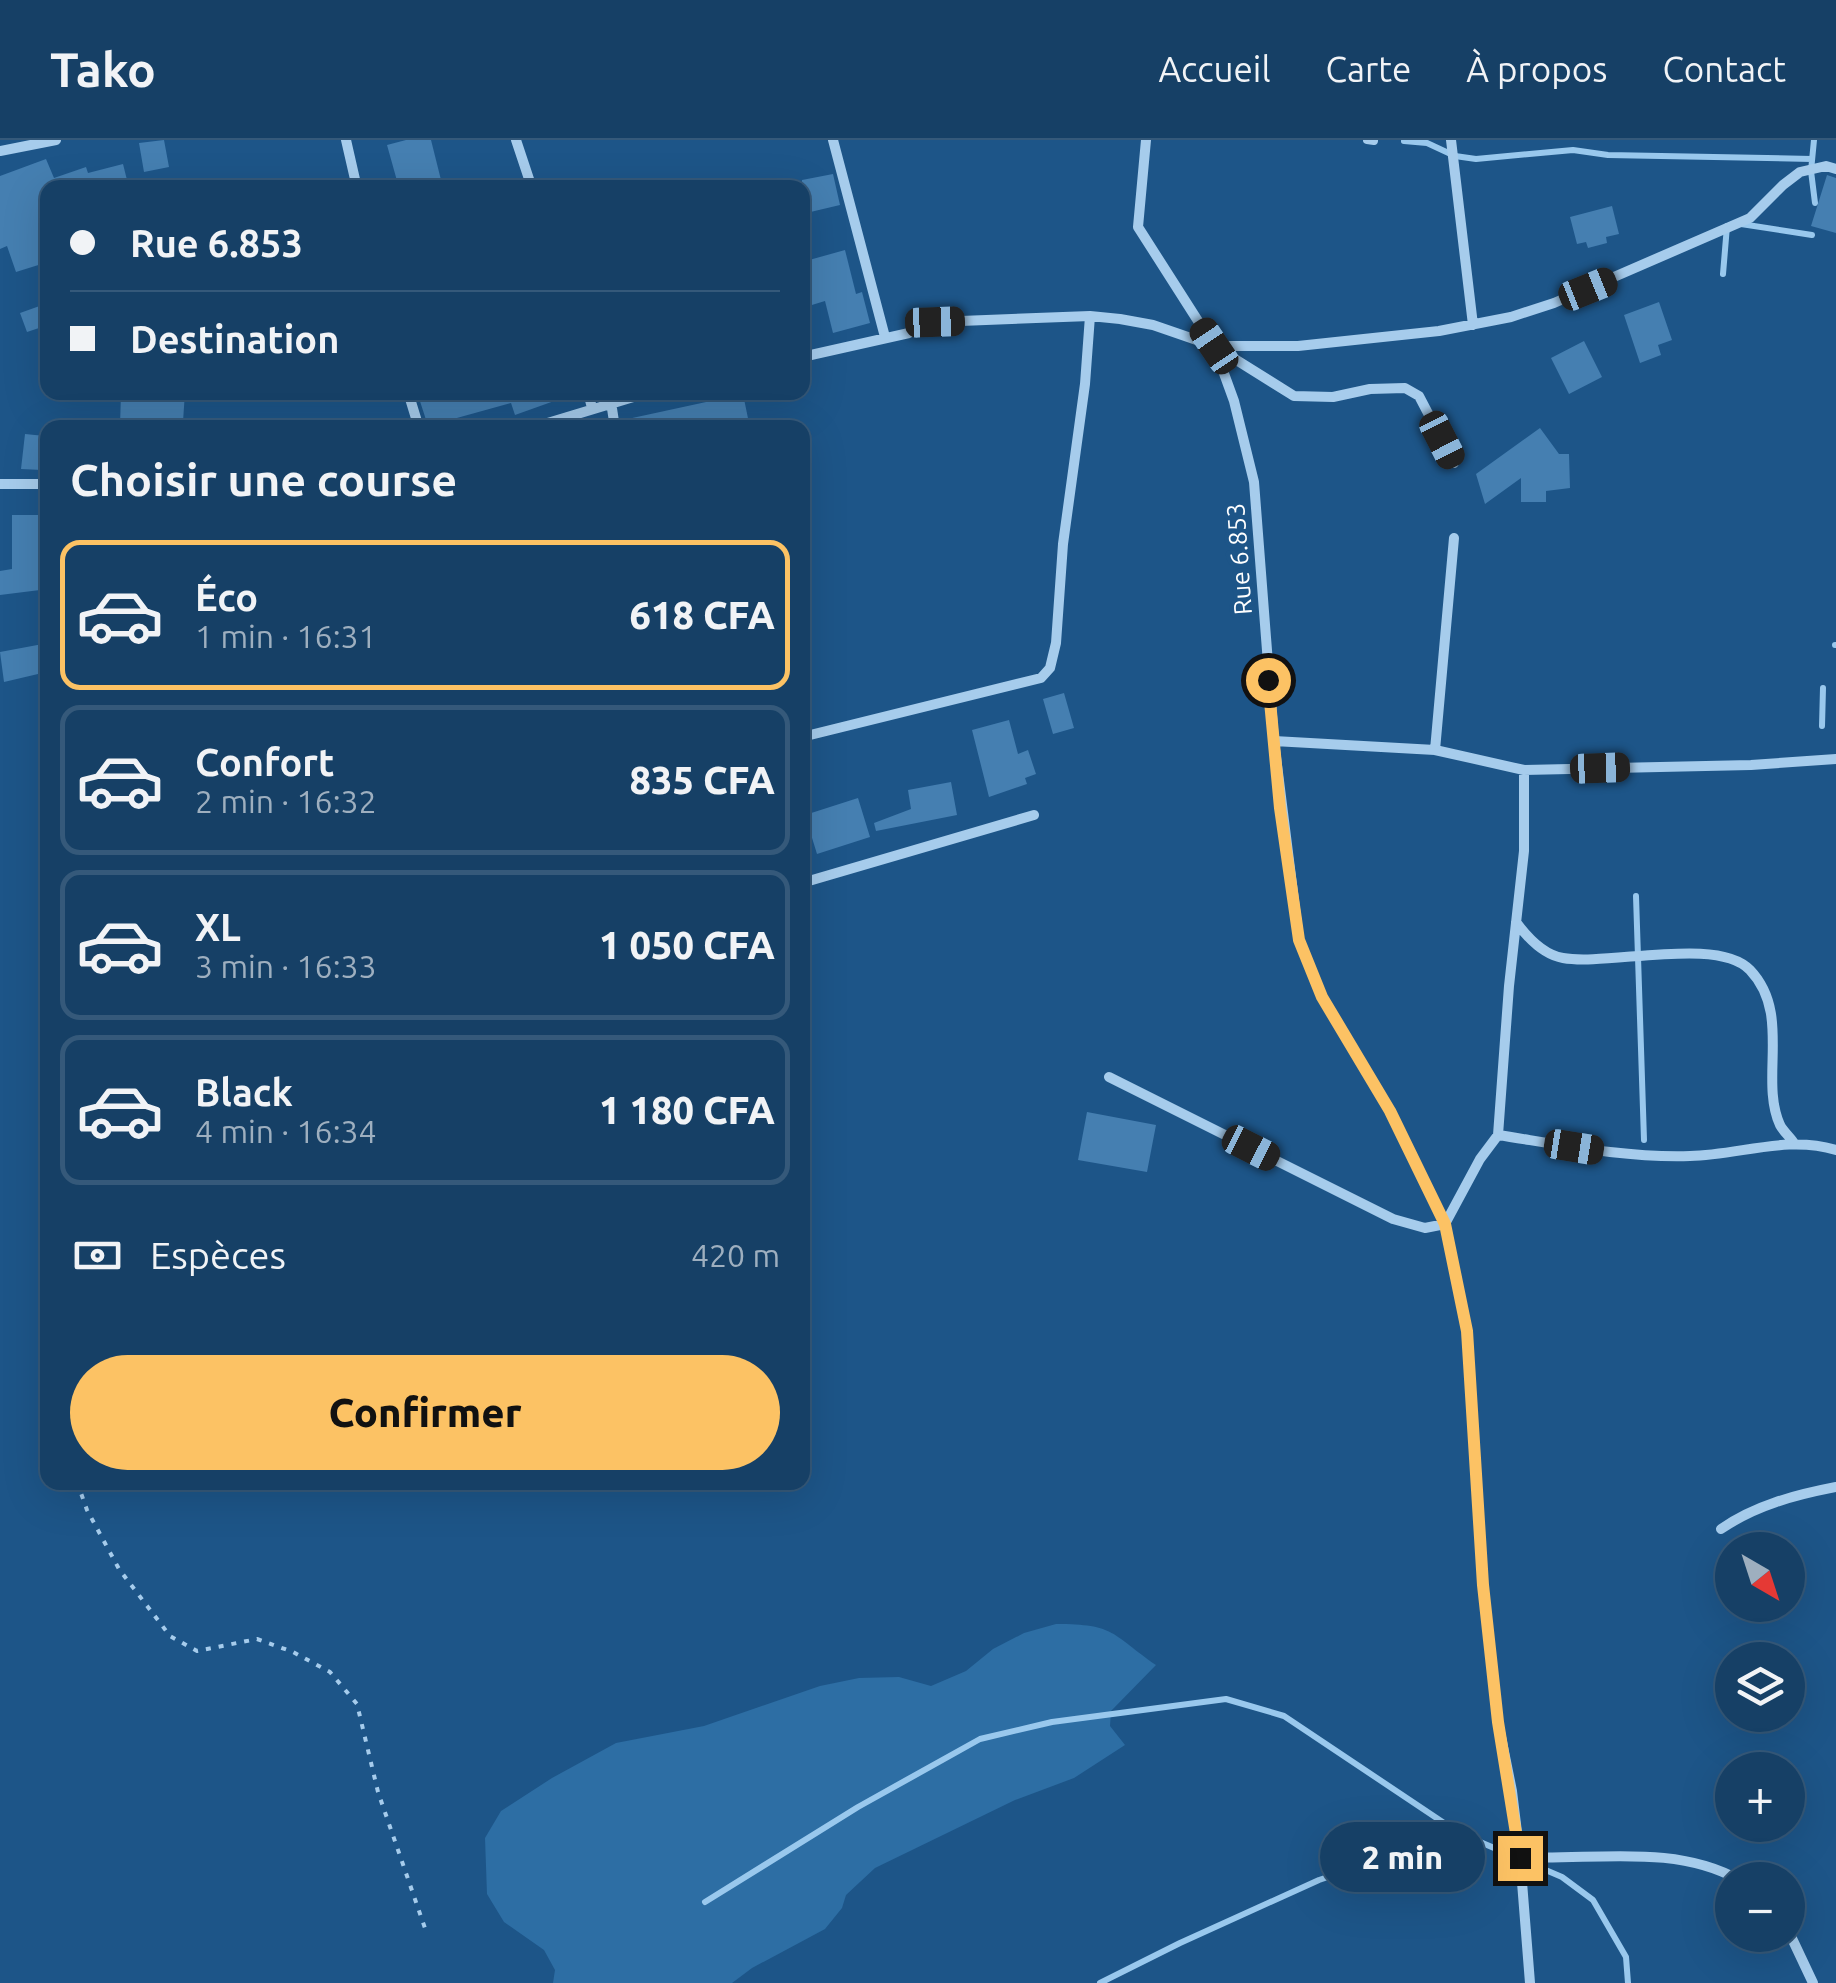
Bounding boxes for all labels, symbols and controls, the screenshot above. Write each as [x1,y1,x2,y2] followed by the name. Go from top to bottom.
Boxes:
[50,42,156,96] text: Tako
[1158,49,1271,89] text: Accueil
[1326,49,1411,89] text: Carte
[1466,49,1607,89] text: À propos
[1662,49,1786,89] text: Contact
[130,222,303,264] text: Rue 6.853
[1555,264,1621,314] car
[904,306,966,338] car
[1185,313,1243,379] car
[130,318,339,360] text: Destination
[1415,406,1469,474] car
[70,454,457,505] text: Choisir une course
[1221,502,1257,616] street label: Rue 6.853
[75,570,165,660] icon: car
[195,576,258,618] text: Éco
[630,594,775,636] text: 618 CFA
[195,618,377,654] text: 1 min · 16:31
[1246,658,1291,703] route start
[75,735,165,825] icon: car
[195,741,334,783] text: Confort
[1569,752,1631,784] car
[630,759,775,801] text: 835 CFA
[195,783,377,819] text: 2 min · 16:32
[75,900,165,990] icon: car
[195,906,241,948] text: XL
[599,924,775,966] text: 1 050 CFA
[195,948,377,984] text: 3 min · 16:33
[75,1065,165,1155] icon: car
[195,1071,293,1113] text: Black
[599,1089,775,1131] text: 1 180 CFA
[195,1113,377,1149] text: 4 min · 16:34
[1217,1121,1285,1175] car
[1542,1127,1606,1167] car
[70,1228,125,1283] icon: cash
[150,1234,286,1276] text: Espèces
[691,1237,780,1273] text: 420 m
[70,1355,780,1470] button: Confirmer
[1715,1532,1805,1622] north arrow
[1715,1532,1805,1952] map controls
[1715,1642,1805,1732] button: layers
[1715,1752,1805,1842] button: +
[1320,1823,1485,1893] callout: 2 min
[1498,1836,1543,1881] route end
[1362,1839,1443,1875] text: 2 min
[1715,1862,1805,1952] button: −

